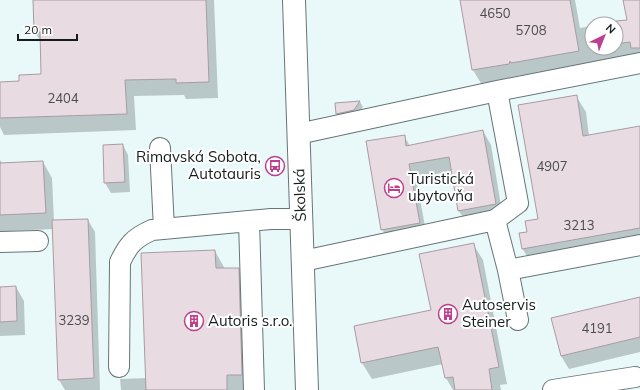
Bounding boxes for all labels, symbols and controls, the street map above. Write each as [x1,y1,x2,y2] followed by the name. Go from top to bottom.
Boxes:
[479,5,511,21] house number: 4650
[18,16,77,42] scale bar
[584,16,624,56] north arrow
[603,21,619,37] text: N
[24,22,52,37] text: 20 m
[515,22,547,38] house number: 5708
[47,90,79,106] house number: 2404
[136,147,261,183] place label: Rimavská Sobota, Autotauris
[264,155,286,177] bus stop icon: Rimavská Sobota, Autotauris
[536,158,568,174] house number: 4907
[289,168,310,222] street label: Školská
[408,169,474,205] place label: Turistická ubytovňa
[383,177,405,199] hotel icon: Turistická ubytovňa
[563,217,595,233] house number: 3213
[462,295,536,331] place label: Autoservis Steiner
[437,303,459,325] building icon: Autoservis Steiner
[183,310,205,332] building icon: Autoris s.r.o.
[208,311,292,330] place label: Autoris s.r.o.
[58,312,90,328] house number: 3239
[581,320,613,336] house number: 4191

